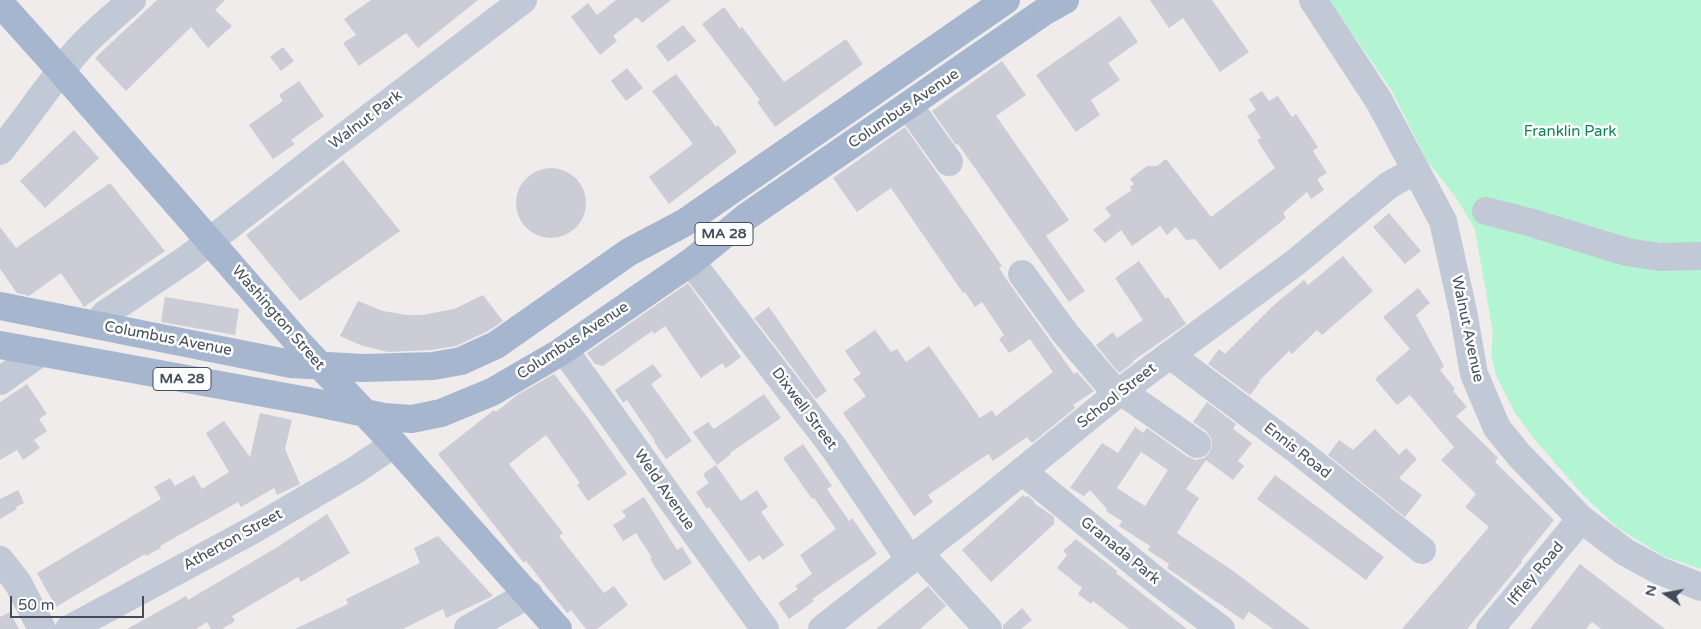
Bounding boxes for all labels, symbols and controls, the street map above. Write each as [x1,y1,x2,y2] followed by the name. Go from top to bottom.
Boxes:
[845,65,963,153] street label: Columbus Avenue
[326,87,406,153] street label: Walnut Park
[1524,123,1616,141] park label: Franklin Park
[695,222,753,245] road number: MA 28
[228,262,328,374] street label: Washington Street
[1447,274,1487,384] street label: Walnut Avenue
[514,298,632,384] street label: Columbus Avenue
[103,318,233,360] street label: Columbus Avenue
[1074,360,1160,432] street label: School Street
[767,365,841,453] street label: Dixwell Street
[153,368,211,390] road number: MA 28
[1260,419,1334,483] street label: Ennis Road
[630,446,698,534] street label: Weld Avenue
[180,505,286,575] street label: Atherton Street
[1077,514,1163,588] street label: Granada Park
[1504,538,1568,610] street label: Iffley Road
[1641,569,1691,619] north arrow
[1641,584,1660,598] text: N
[12,586,146,618] scale bar
[18,596,55,614] text: 50 m

